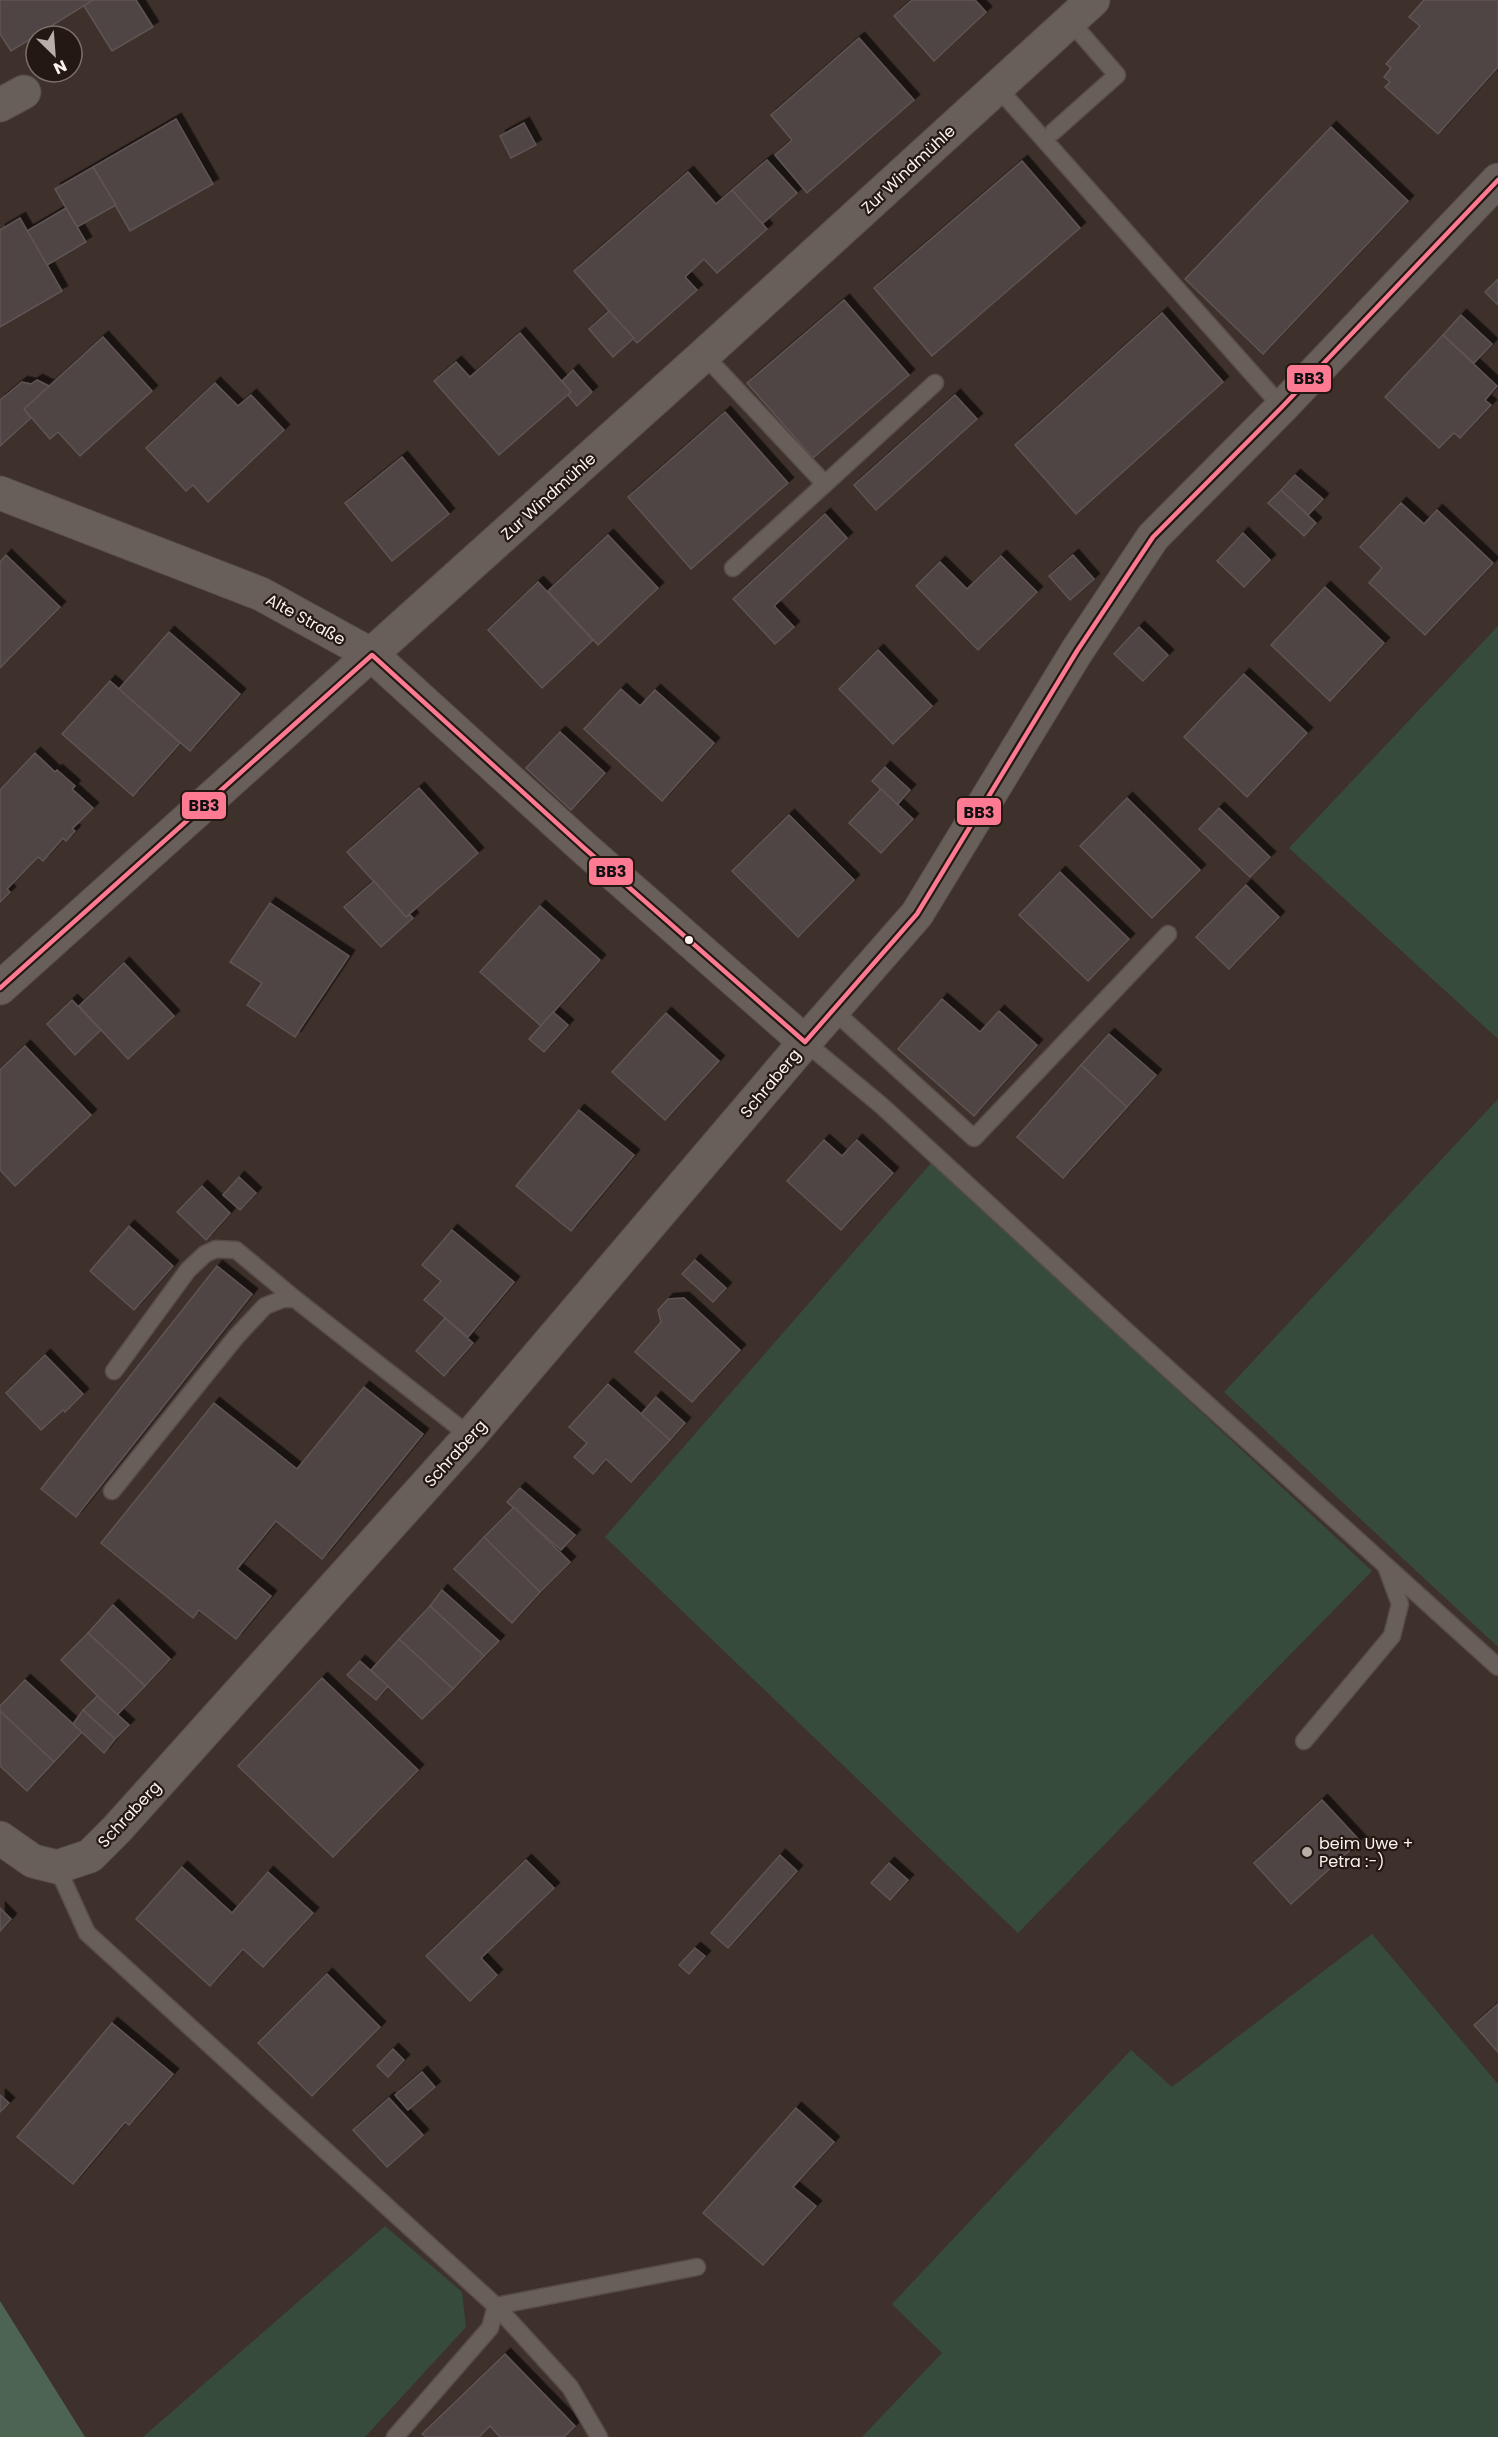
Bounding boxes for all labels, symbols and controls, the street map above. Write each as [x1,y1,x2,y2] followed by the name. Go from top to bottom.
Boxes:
[24,24,84,84] north arrow
[50,54,70,80] text: N
[856,120,960,219] street label: Zur Windmühle
[1286,364,1332,393] line badge: BB3
[1294,367,1324,390] text: BB3
[496,447,601,545] street label: Zur Windmühle
[262,588,350,651] street label: Alte Straße
[181,791,227,820] line badge: BB3
[189,794,219,817] text: BB3
[956,797,1002,826] line badge: BB3
[964,801,994,824] text: BB3
[588,857,634,886] line badge: BB3
[596,860,626,883] text: BB3
[683,934,695,946] unlabelled marker
[735,1044,806,1123] street label: Schraberg
[419,1415,492,1492] street label: Schraberg
[92,1776,166,1853] street label: Schraberg
[1319,1832,1413,1873] place label: beim Uwe + Petra :-)
[1300,1845,1314,1859] marker: beim Uwe + Petra :-)

